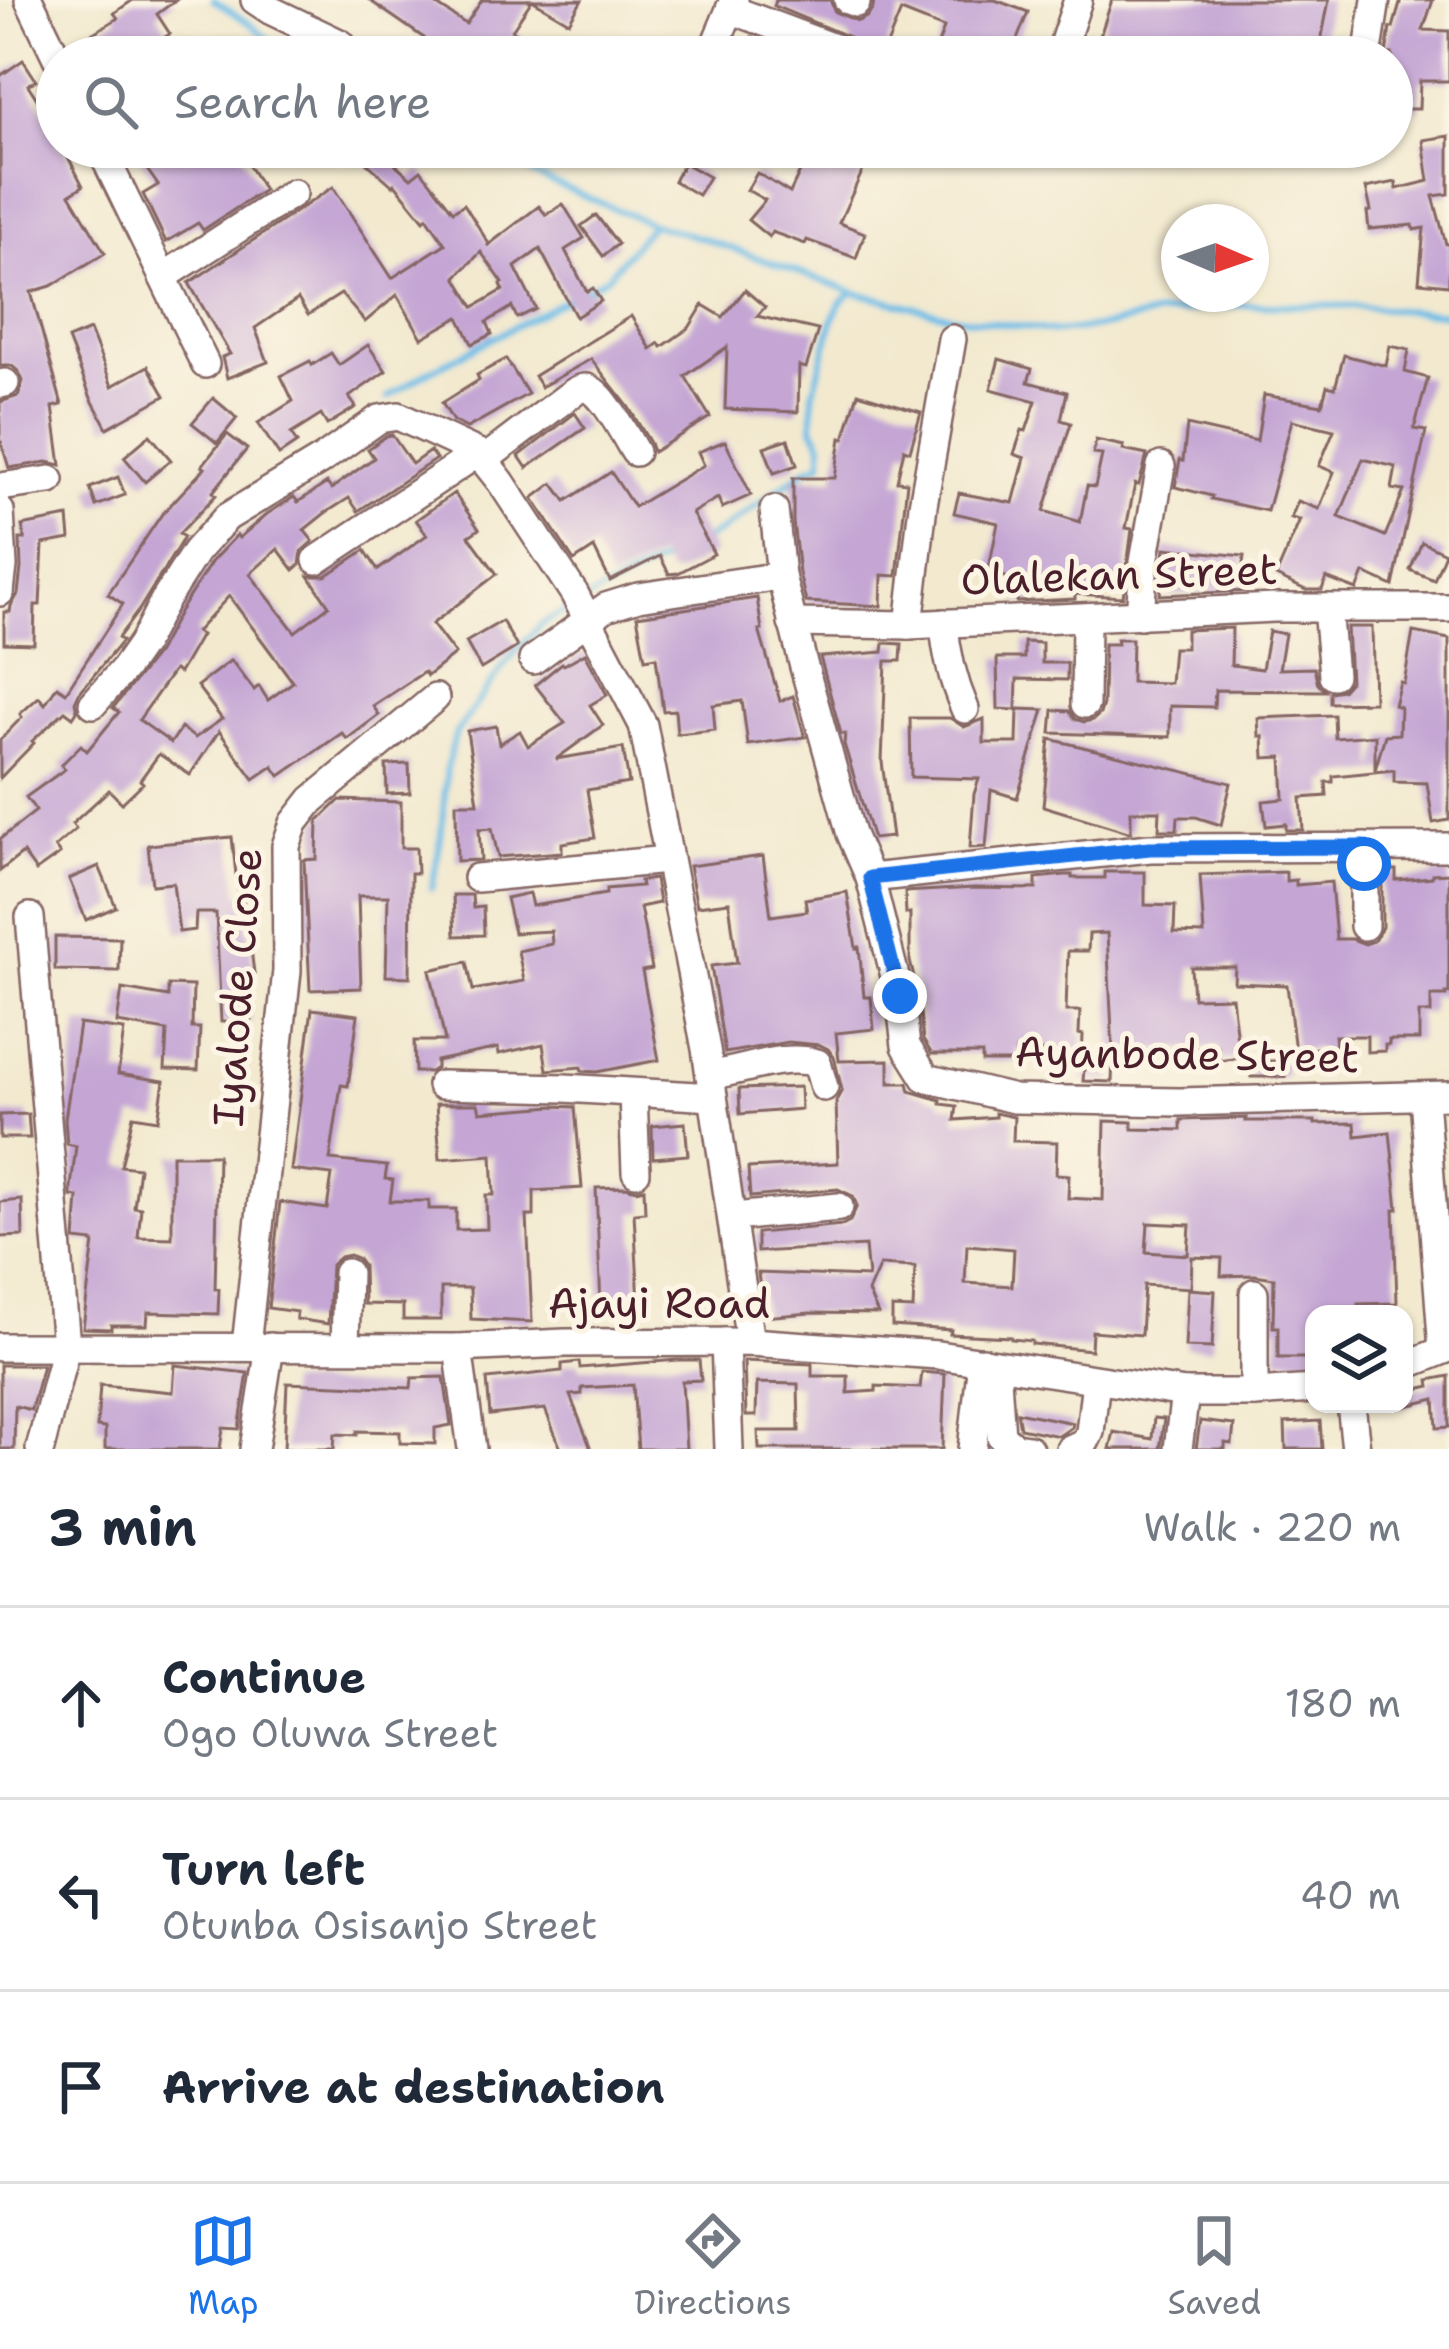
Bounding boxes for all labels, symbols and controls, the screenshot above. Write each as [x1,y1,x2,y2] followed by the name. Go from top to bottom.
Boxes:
[36,36,1413,168] search box
[78,69,144,135] icon: search
[174,72,431,132] text: Search here
[1161,204,1269,312] north arrow
[959,540,1279,608] street label: Olalekan Street
[1337,837,1391,891] route start
[199,846,275,1128] street label: Iyalode Close
[873,969,927,1023] route end
[1014,1023,1360,1085] street label: Ayanbode Street
[548,1275,770,1331] street label: Ajayi Road
[1305,1305,1413,1413] map controls
[1305,1305,1413,1413] button: layers
[48,1493,197,1561] text: 3 min
[1144,1501,1401,1553] text: Walk · 220 m
[162,1647,366,1707] text: Continue
[48,1670,114,1736] icon: ahead
[1285,1677,1401,1729] text: 180 m
[162,1707,498,1759] text: Ogo Oluwa Street
[162,1839,365,1899] text: Turn left
[48,1862,114,1928] icon: left
[1300,1869,1401,1921] text: 40 m
[162,1899,598,1951] text: Otunba Osisanjo Street
[48,2054,114,2120] icon: arrive
[162,2057,665,2117] text: Arrive at destination
[188,2208,259,2325] tab: Map
[634,2208,792,2325] tab: Directions
[1167,2208,1261,2325] tab: Saved

